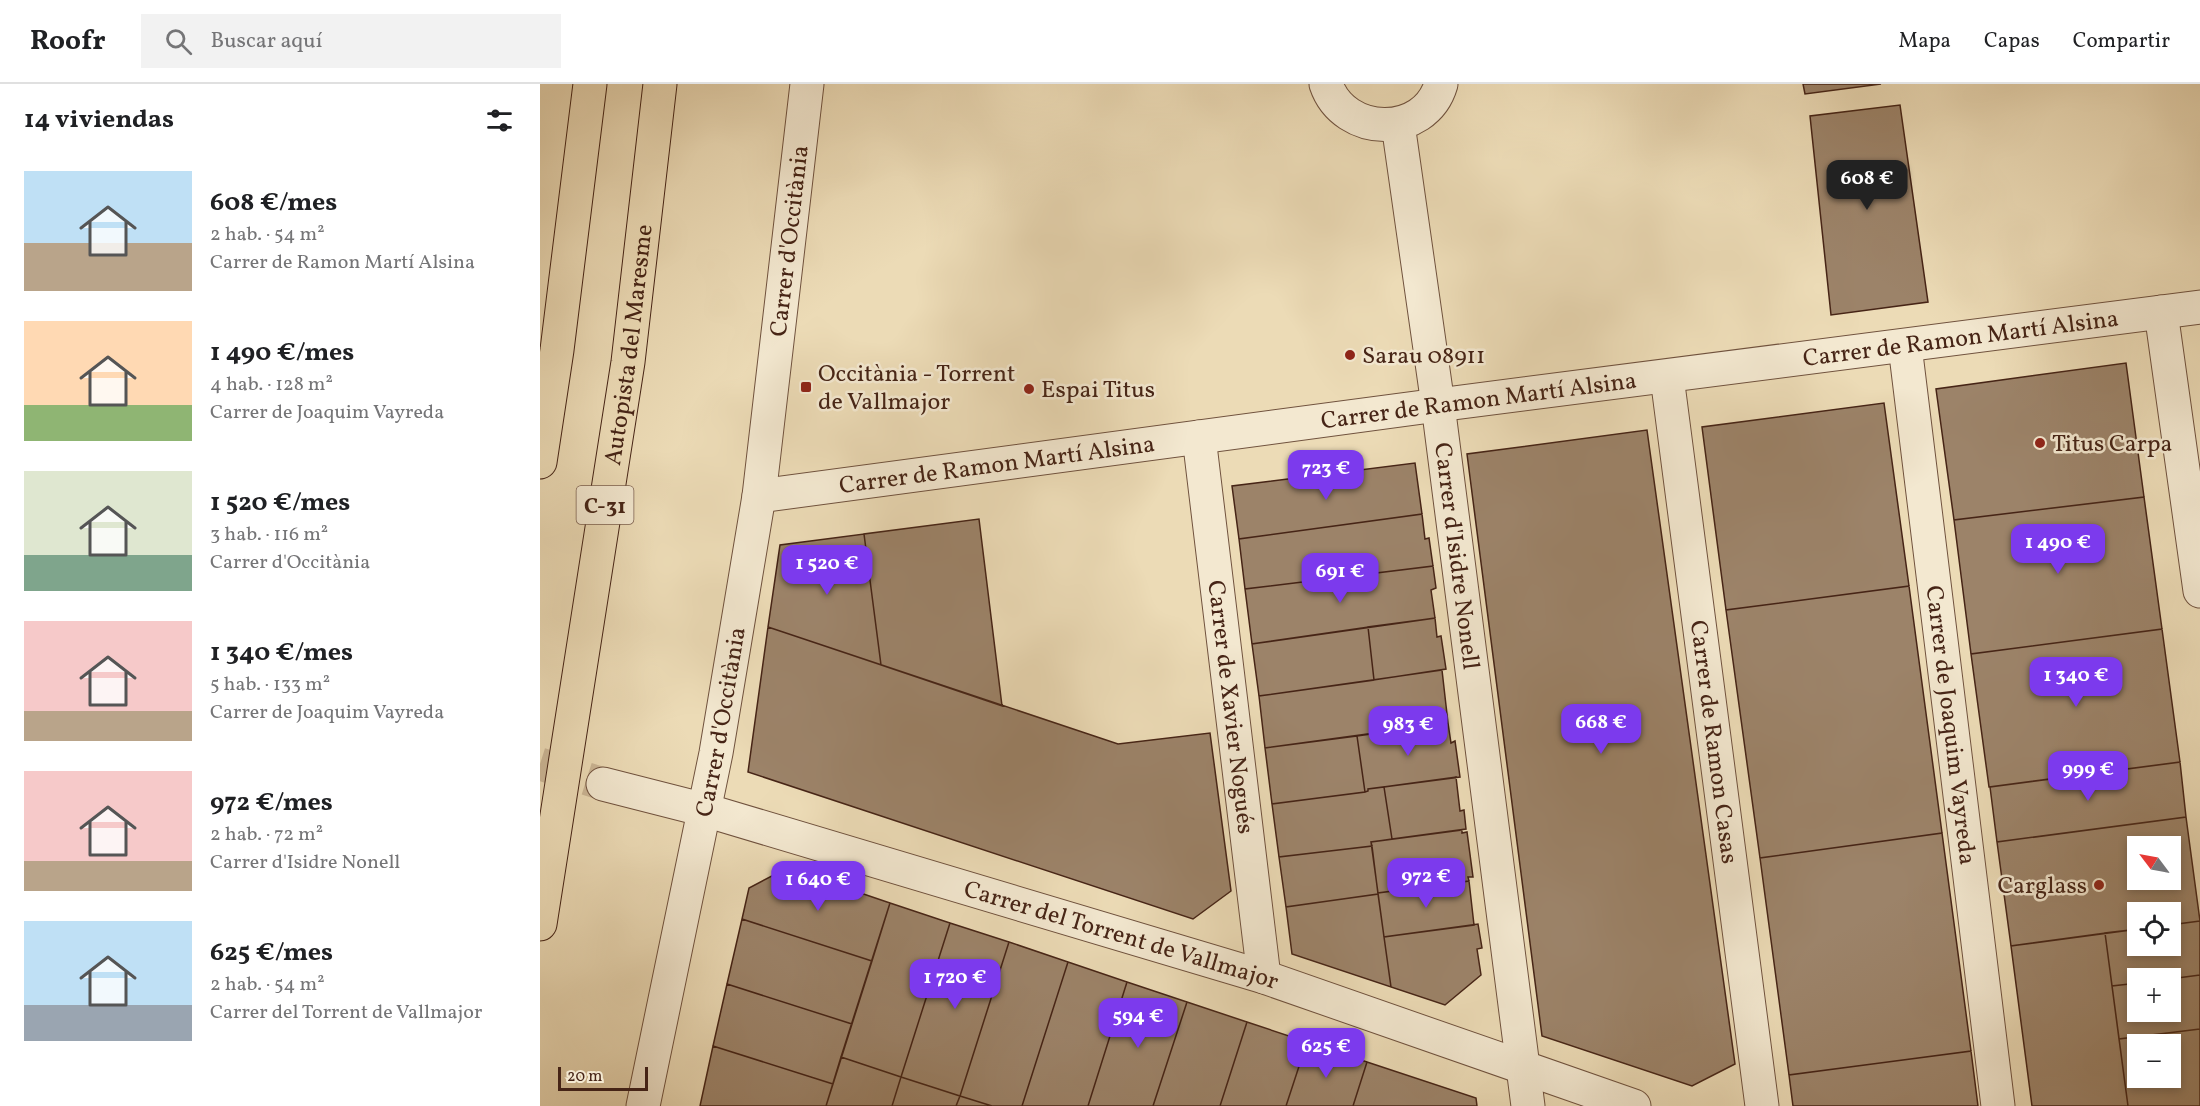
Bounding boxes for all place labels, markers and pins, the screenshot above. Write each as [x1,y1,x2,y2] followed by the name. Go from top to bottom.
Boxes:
[1825,160,1909,211] pin: 608 €
[1362,340,1485,374] place label: Sarau 08911
[1343,348,1357,362] marker: Sarau 08911
[818,358,1015,420] place label: Occitània - Torrent de Vallmajor
[1041,374,1155,408] place label: Espai Titus
[799,380,813,394] marker: Occitània - Torrent de Vallmajor
[1022,382,1036,396] marker: Espai Titus
[2052,428,2172,462] place label: Titus Carpa
[2033,436,2047,450] marker: Titus Carpa
[1284,450,1368,501] pin: 723 €
[2003,524,2113,575] pin: 1 490 €
[772,545,882,596] pin: 1 520 €
[1298,553,1382,604] pin: 691 €
[2021,657,2131,708] pin: 1 340 €
[1559,704,1643,755] pin: 668 €
[1366,706,1450,757] pin: 983 €
[2046,751,2130,802] pin: 999 €
[1384,858,1468,909] pin: 972 €
[763,861,873,912] pin: 1 640 €
[1997,870,2087,904] place label: Carglass
[2092,878,2106,892] marker: Carglass
[900,959,1010,1010] pin: 1 720 €
[1096,998,1180,1049] pin: 594 €
[1284,1028,1368,1079] pin: 625 €

